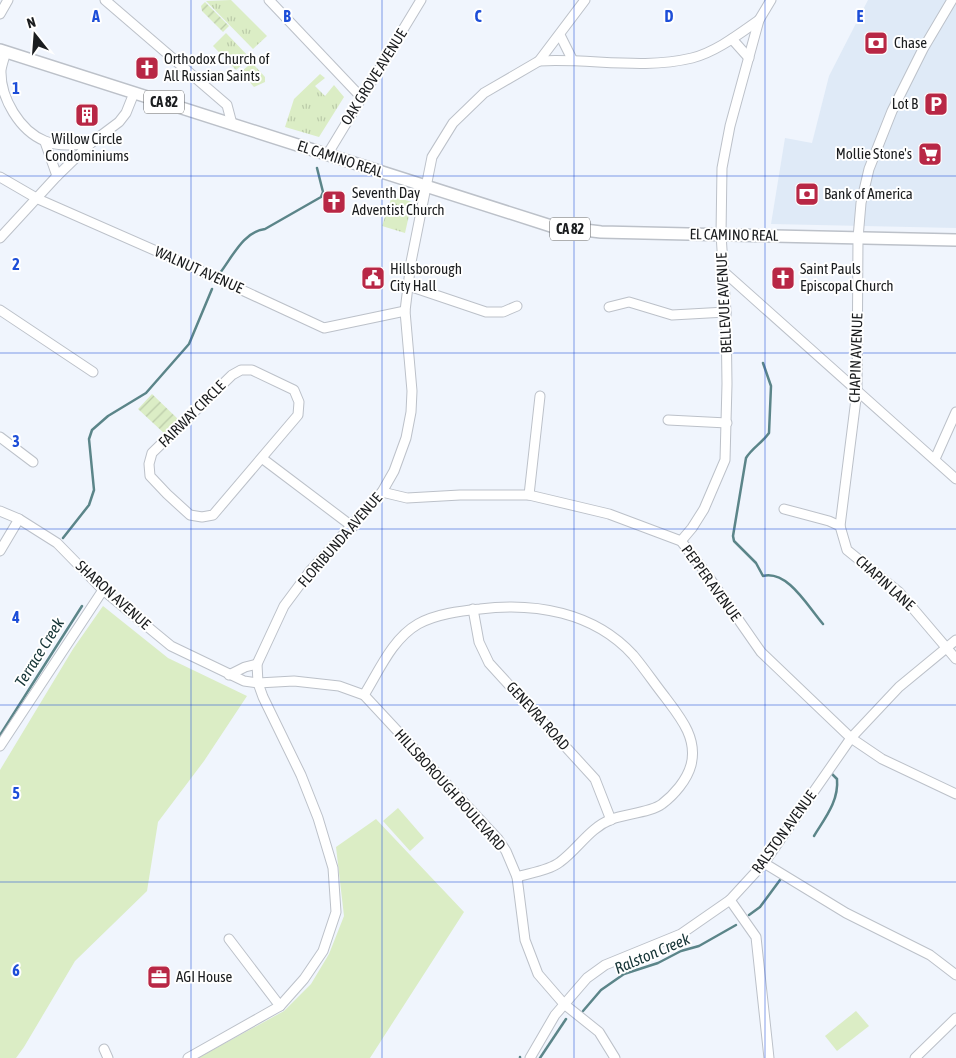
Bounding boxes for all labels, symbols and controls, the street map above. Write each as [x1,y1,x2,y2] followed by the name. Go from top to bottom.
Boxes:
[91,7,100,25] text: A
[283,7,291,25] text: B
[474,7,482,25] text: C
[665,7,674,25] text: D
[857,7,864,25] text: E
[10,10,60,60] north arrow
[25,14,37,31] text: N
[337,25,410,128] street label: OAK GROVE AVENUE
[863,30,889,56] bank icon: Chase
[894,34,927,51] place label: Chase
[164,50,270,84] place label: Orthodox Church of All Russian Saints
[134,55,160,81] church icon: Orthodox Church of All Russian Saints
[12,79,20,97] text: 1
[144,90,184,114] road number: CA 82
[923,91,949,117] parking icon: Lot B
[892,95,918,112] place label: Lot B
[74,102,100,128] building icon: Willow Circle Condominiums
[45,130,129,164] place label: Willow Circle Condominiums
[295,137,385,180] street label: EL CAMINO REAL
[917,141,943,167] supermarket icon: Mollie Stone's
[836,145,912,162] place label: Mollie Stone's
[794,181,820,207] bank icon: Bank of America
[352,184,445,218] place label: Seventh Day Adventist Church
[824,185,913,202] place label: Bank of America
[321,189,347,215] church icon: Seventh Day Adventist Church
[550,218,590,240] road number: CA 82
[689,225,779,244] street label: EL CAMINO REAL
[152,242,247,297] street label: WALNUT AVENUE
[712,252,735,354] street label: BELLEVUE AVENUE
[12,255,20,273] text: 2
[390,260,462,294] place label: Hillsborough City Hall
[800,260,893,294] place label: Saint Pauls Episcopal Church
[360,265,386,291] public building icon: Hillsborough City Hall
[770,265,796,291] church icon: Saint Pauls Episcopal Church
[845,312,866,403] street label: CHAPIN AVENUE
[155,376,229,450] street label: FAIRWAY CIRCLE
[12,432,20,450] text: 3
[294,489,386,590] street label: FLORIBUNDA AVENUE
[678,542,745,624] street label: PEPPER AVENUE
[852,552,919,614] street label: CHAPIN LANE
[73,557,154,633] street label: SHARON AVENUE
[11,608,20,626] text: 4
[11,613,68,690] water label: Terrace Creek
[503,678,573,753] street label: GENEVRA ROAD
[391,726,509,854] street label: HILLSBOROUGH BOULEVARD
[12,784,20,802] text: 5
[748,787,820,876] street label: RALSTON AVENUE
[612,929,693,977] water label: Ralston Creek
[12,961,20,979] text: 6
[146,964,172,990] office icon: AGI House
[176,968,232,985] place label: AGI House

